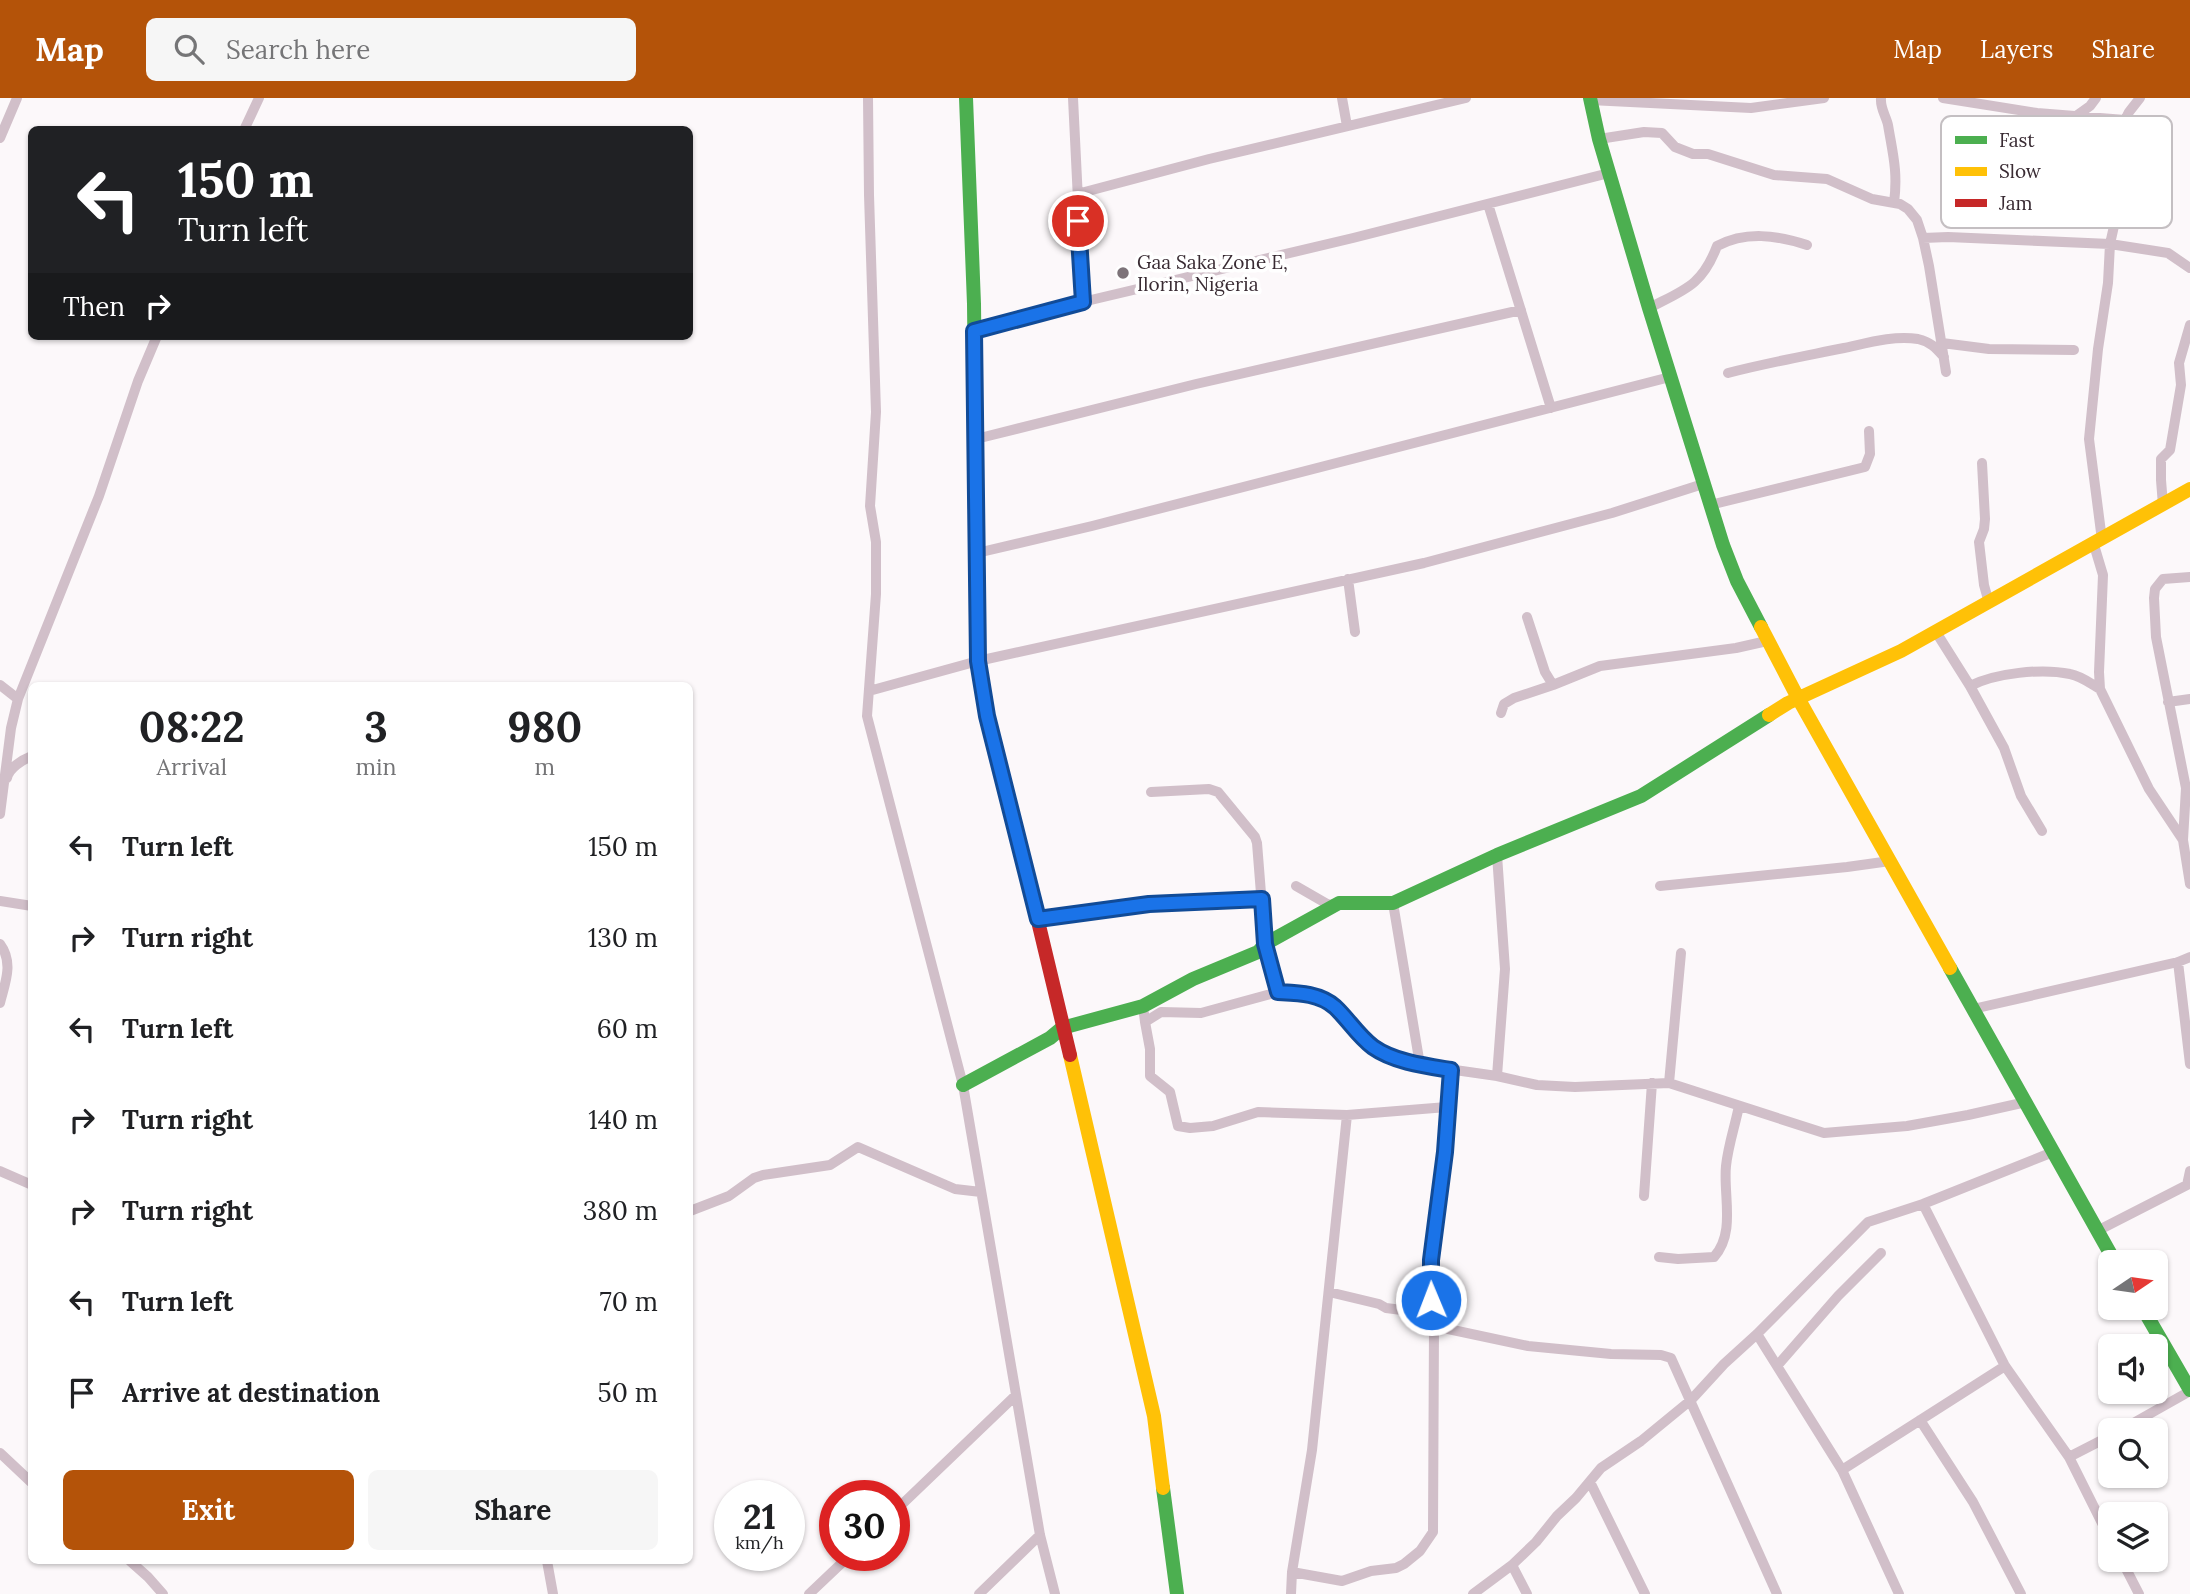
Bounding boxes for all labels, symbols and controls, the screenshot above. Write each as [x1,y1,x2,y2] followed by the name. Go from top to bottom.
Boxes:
[146,18,636,81] search box
[35,28,104,70] text: Map
[170,30,208,68] icon: search
[226,33,370,66] text: Search here
[1893,34,1942,65] text: Map
[1980,34,2053,65] text: Layers
[2091,34,2155,65] text: Share
[1941,116,2172,228] legend
[1999,128,2035,152] text: Fast
[178,148,314,210] text: 150 m
[63,154,154,245] icon: left
[1999,159,2042,183] text: Slow
[1048,191,1108,251] pin
[1998,191,2033,215] text: Jam
[1059,202,1097,240] icon: arrive
[178,209,308,250] text: Turn left
[1137,250,1288,296] place label: Gaa Saka Zone E, Ilorin, Nigeria
[1115,265,1131,281] marker: Gaa Saka Zone E, Ilorin, Nigeria
[139,287,177,325] icon: right
[63,290,125,323] text: Then
[139,700,245,754] text: 08:22
[364,700,388,754] text: 3
[507,700,582,754] text: 980
[157,752,227,781] text: Arrival
[356,752,397,781] text: min
[534,752,555,781] text: m
[63,828,101,866] icon: left
[122,830,233,863] text: Turn left
[588,830,658,863] text: 150 m
[63,919,101,957] icon: right
[122,921,253,954] text: Turn right
[588,921,658,954] text: 130 m
[63,1010,101,1048] icon: left
[122,1012,233,1045] text: Turn left
[597,1012,658,1045] text: 60 m
[63,1101,101,1139] icon: right
[122,1103,253,1136] text: Turn right
[588,1103,658,1136] text: 140 m
[63,1192,101,1230] icon: right
[122,1194,253,1227] text: Turn right
[583,1194,658,1227] text: 380 m
[2098,1250,2168,1320] north arrow
[2098,1250,2168,1572] map controls
[1394,1263,1468,1337] position arrow
[63,1283,101,1321] icon: left
[122,1285,233,1318] text: Turn left
[600,1285,658,1318] text: 70 m
[2098,1334,2168,1404] button: sound
[63,1374,101,1412] icon: arrive
[122,1376,380,1409] text: Arrive at destination
[598,1376,658,1409] text: 50 m
[2098,1418,2168,1488] button: search
[63,1470,354,1550] button: Exit
[368,1470,658,1550] button: Share
[819,1480,910,1571] speed limit sign: 30
[743,1494,776,1539] text: 21
[2098,1502,2168,1572] button: layers
[735,1531,784,1554] text: km/h

